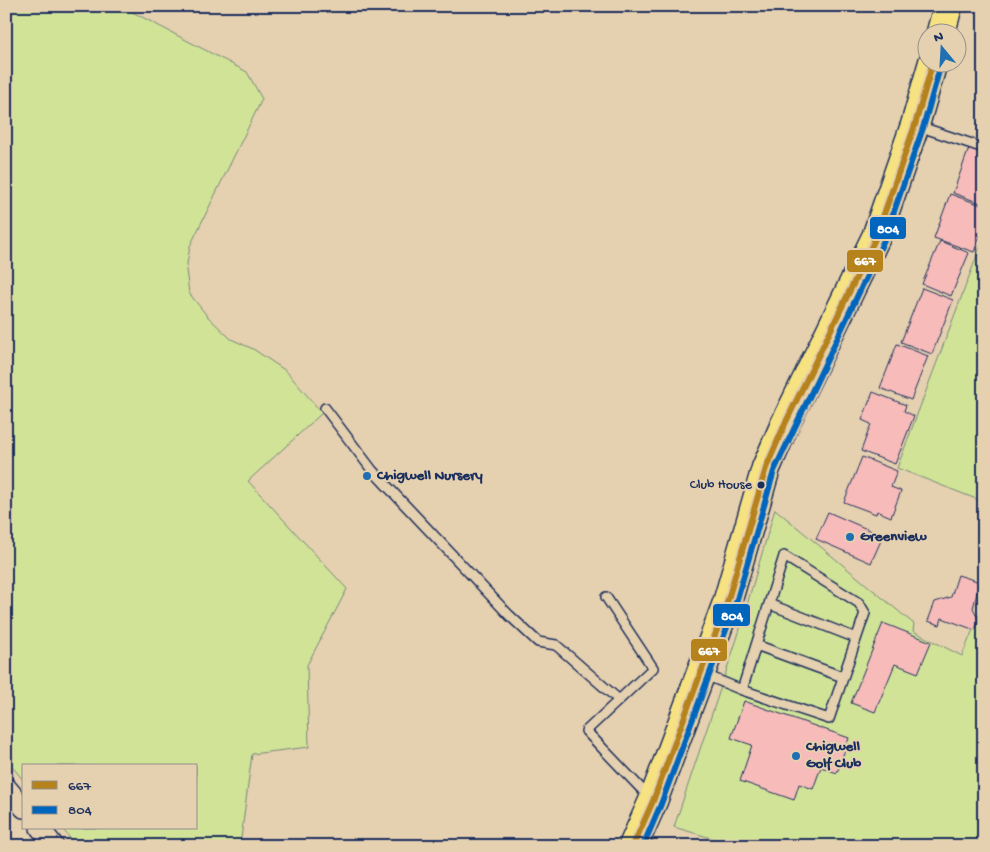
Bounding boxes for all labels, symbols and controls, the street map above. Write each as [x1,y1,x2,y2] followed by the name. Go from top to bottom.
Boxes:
[918,22,968,72] north arrow
[932,29,946,48] text: N
[869,216,907,240] line badge: 804
[877,222,899,239] text: 804
[846,249,884,273] line badge: 667
[854,254,876,271] text: 667
[376,467,483,485] place label: Chigwell Nursery
[361,470,373,482] marker: Chigwell Nursery
[690,477,753,494] place label: Club House
[756,480,766,490] marker: Club House
[860,528,927,546] place label: Greenview
[844,531,856,543] marker: Greenview
[712,603,751,627] line badge: 804
[721,609,743,626] text: 804
[690,638,728,662] line badge: 667
[698,644,720,661] text: 667
[805,738,861,773] place label: Chigwell Golf Club
[790,750,802,762] marker: Chigwell Golf Club
[22,764,198,830] legend
[68,778,92,796] text: 667
[68,802,92,820] text: 804

